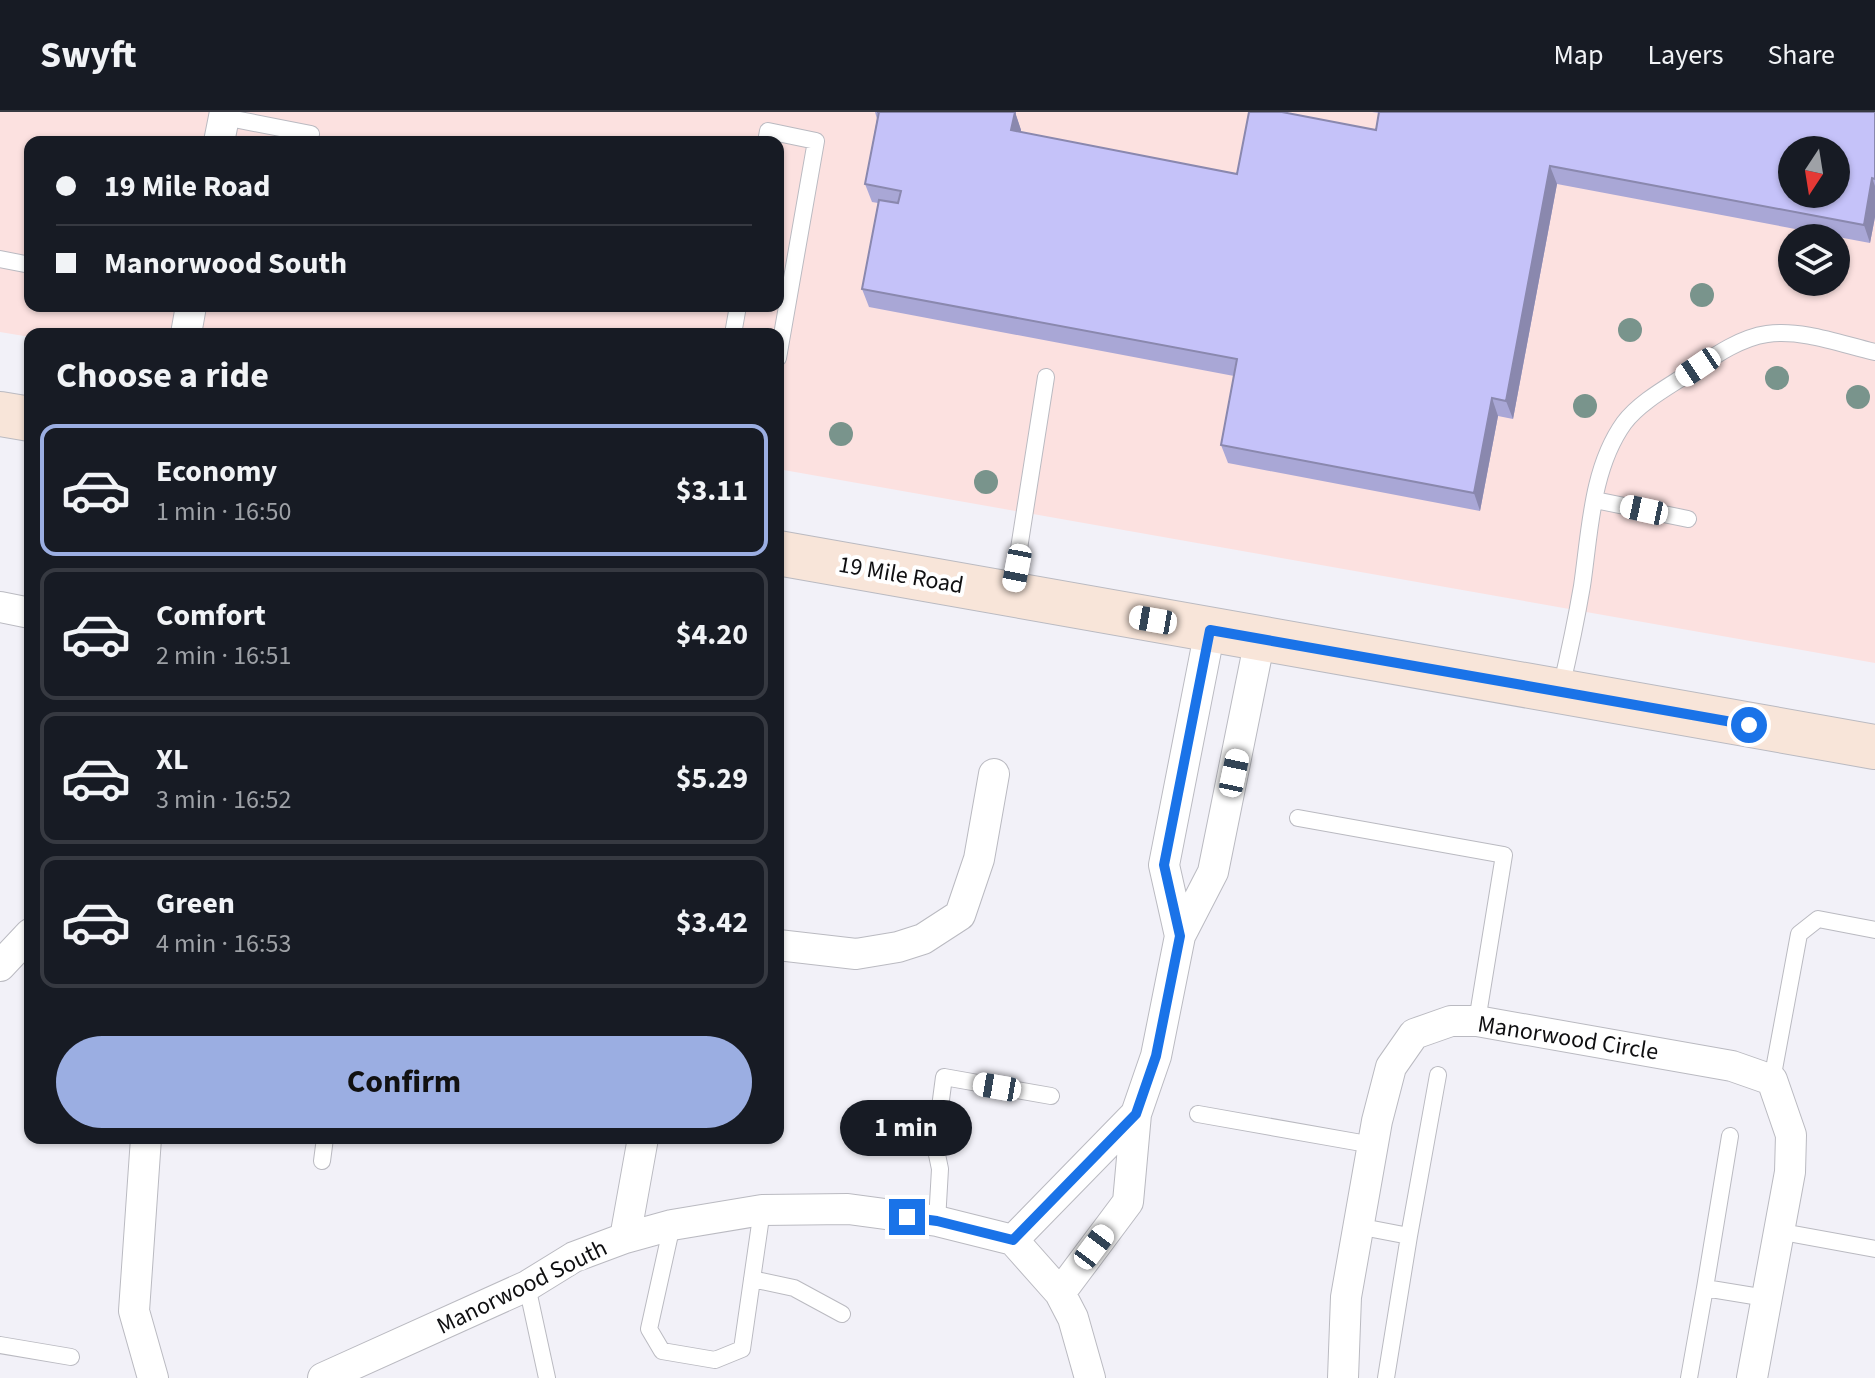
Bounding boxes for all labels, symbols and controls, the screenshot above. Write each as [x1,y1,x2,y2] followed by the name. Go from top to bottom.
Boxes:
[40,28,137,82] text: Swyft
[1553,35,1603,75] text: Map
[1647,35,1723,75] text: Layers
[1767,35,1835,75] text: Share
[1778,136,1850,208] north arrow
[1778,136,1850,296] map controls
[104,165,270,208] text: 19 Mile Road
[1778,224,1850,296] button: layers
[104,242,347,285] text: Manorwood South
[1671,344,1725,390] car
[56,350,269,401] text: Choose a ride
[156,450,277,493] text: Economy
[60,454,132,526] icon: car
[676,469,748,512] text: $3.11
[156,493,291,530] text: 1 min · 16:50
[1618,493,1670,527] car
[1001,542,1033,594] car
[836,547,966,603] street label: 19 Mile Road
[156,594,266,637] text: Comfort
[60,598,132,670] icon: car
[1127,604,1179,636] car
[676,613,748,656] text: $4.20
[156,637,291,674] text: 2 min · 16:51
[1731,707,1767,743] route start
[156,738,189,781] text: XL
[60,742,132,814] icon: car
[1217,747,1251,799] car
[676,757,748,800] text: $5.29
[156,781,291,818] text: 3 min · 16:52
[156,882,235,925] text: Green
[60,886,132,958] icon: car
[676,901,748,944] text: $3.42
[156,925,291,962] text: 4 min · 16:53
[1475,1006,1661,1070] street label: Manorwood Circle
[56,1036,752,1128] button: Confirm
[971,1071,1023,1103] car
[841,1101,973,1157] callout: 1 min
[874,1109,938,1146] text: 1 min
[889,1199,925,1235] route end
[1070,1221,1118,1273] car
[431,1231,613,1343] street label: Manorwood South

